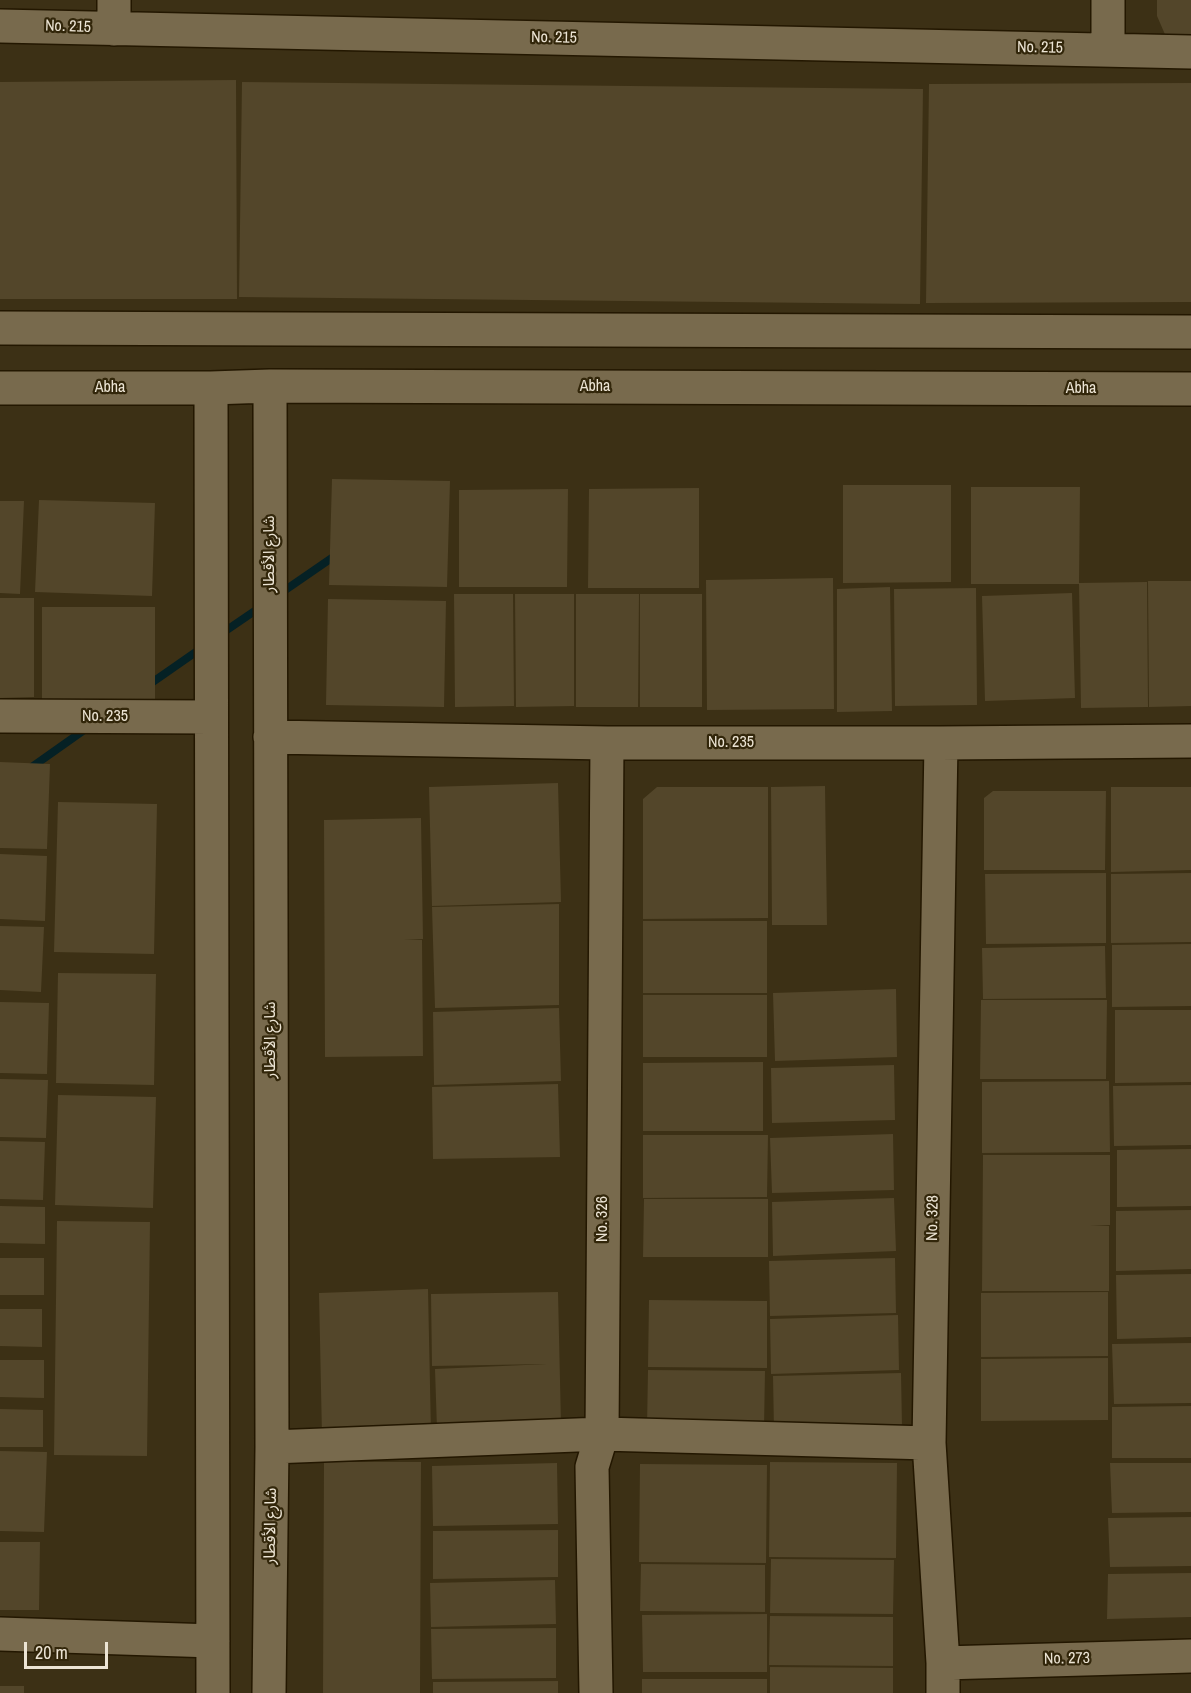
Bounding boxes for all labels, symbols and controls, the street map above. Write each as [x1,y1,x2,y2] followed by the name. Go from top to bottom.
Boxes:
[45,17,91,37] street label: No. 215
[531,28,577,48] street label: No. 215
[1017,38,1063,58] street label: No. 215
[580,377,610,397] street label: Abha
[95,378,125,398] street label: Abha
[1066,379,1096,399] street label: Abha
[260,516,280,592] street label: شارع الأقطار
[82,707,128,727] street label: No. 235
[708,733,754,753] street label: No. 235
[261,1002,281,1078] street label: شارع الأقطار
[923,1195,943,1241] street label: No. 328
[593,1196,613,1242] street label: No. 326
[261,1487,281,1565] street label: شارع الأقطار
[27,1630,111,1668] scale bar
[35,1640,68,1665] text: 20 m
[1044,1649,1090,1669] street label: No. 273

